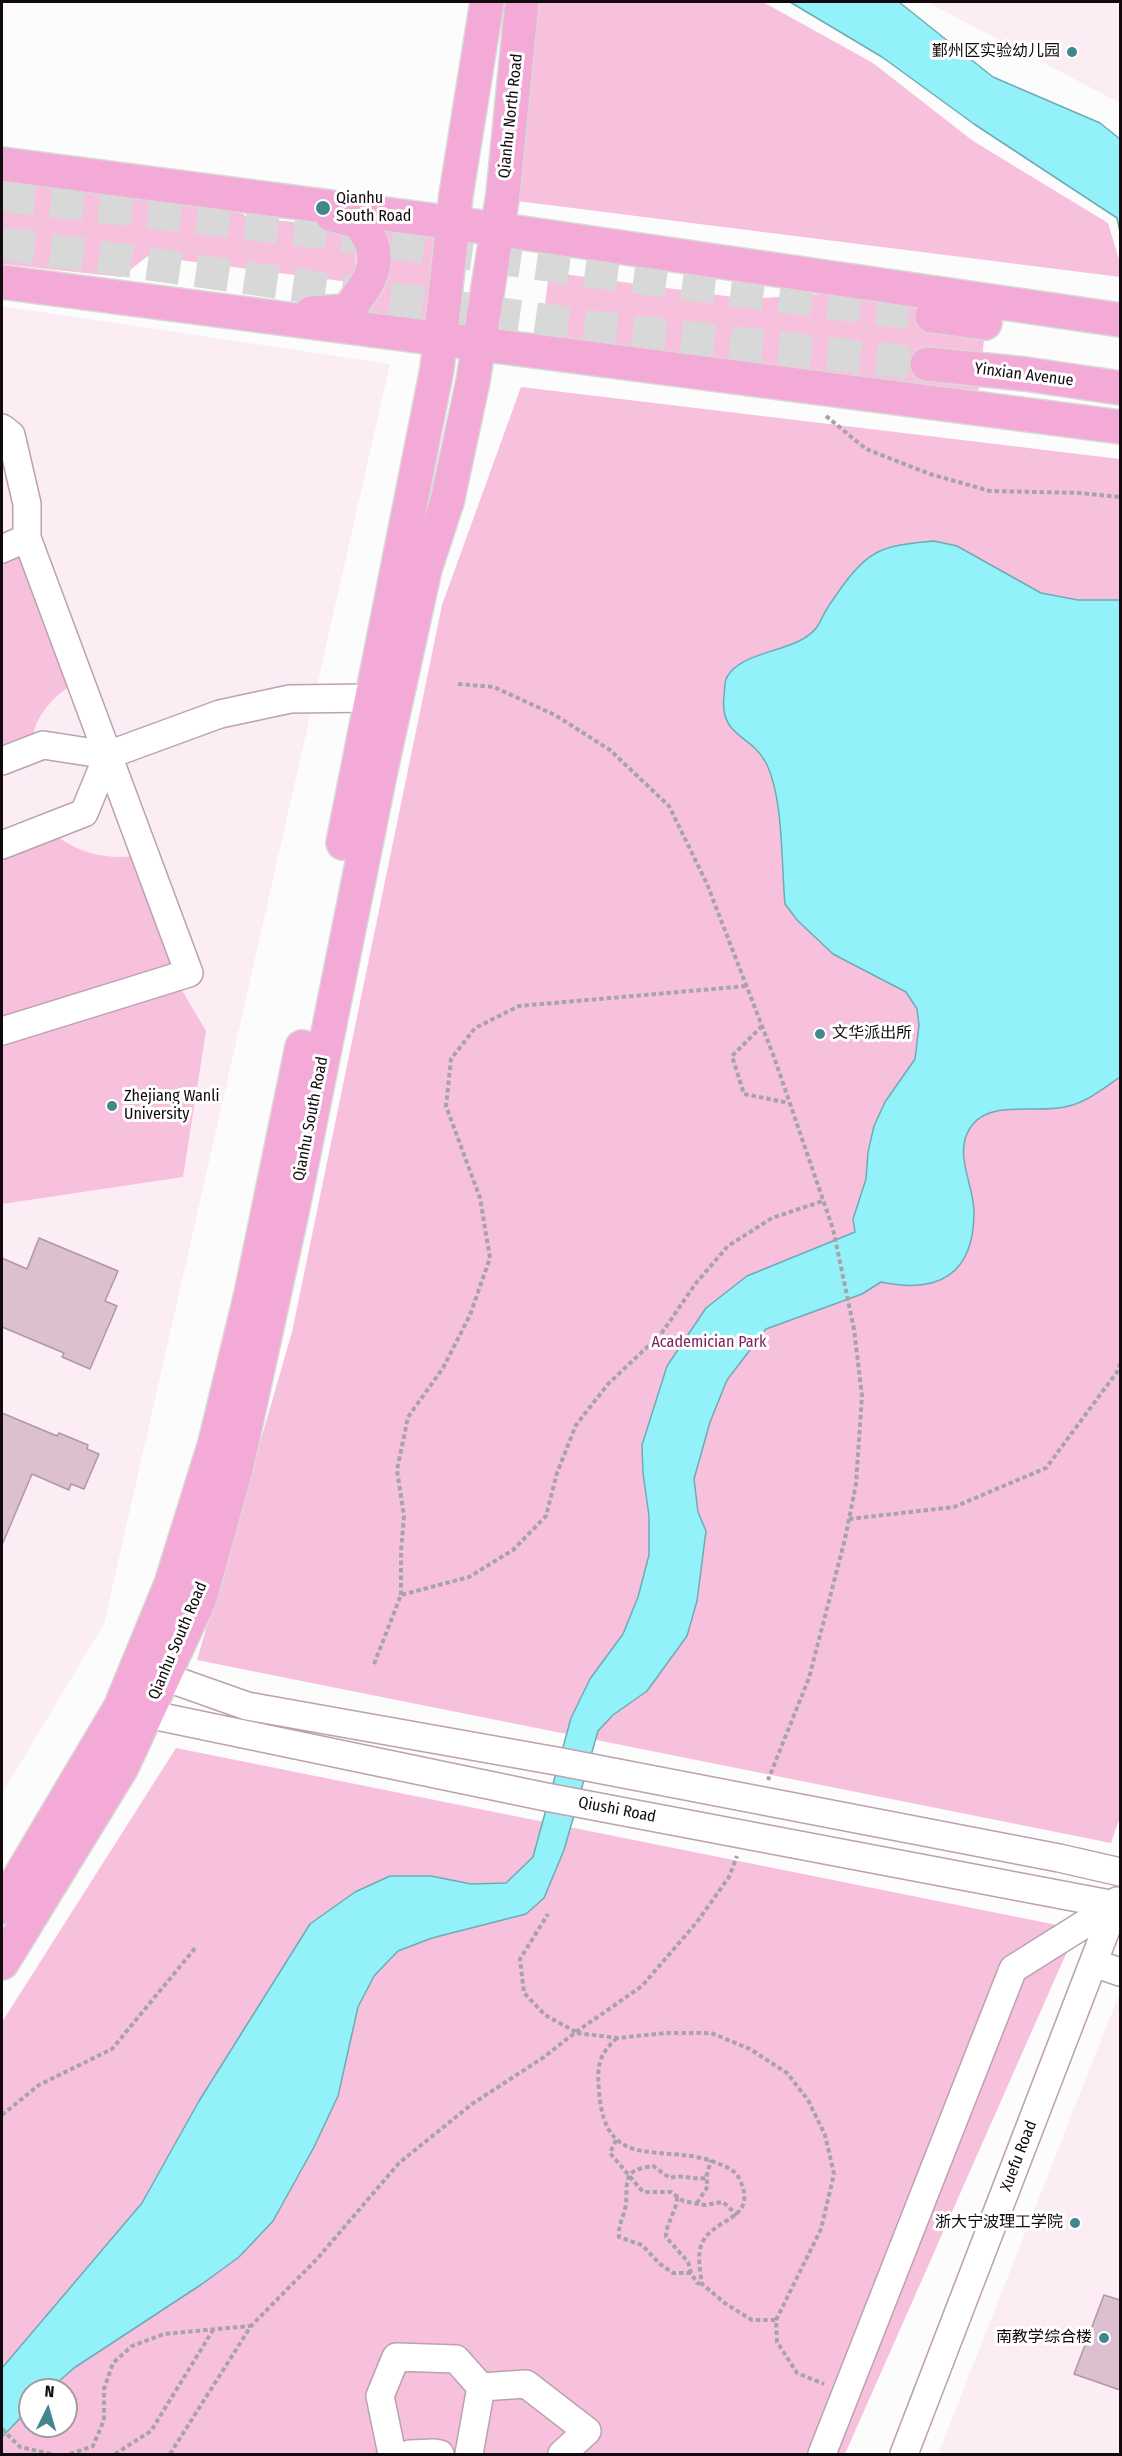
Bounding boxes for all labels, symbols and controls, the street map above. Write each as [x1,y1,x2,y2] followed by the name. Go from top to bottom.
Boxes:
[932,42,1060,62] place label: 鄞州区实验幼儿园
[1065,45,1079,59] marker: 鄞州区实验幼儿园
[495,53,527,179] street label: Qianhu North Road
[336,189,411,227] place label: Qianhu South Road
[314,199,332,217] marker: Qianhu South Road
[973,359,1075,391] street label: Yinxian Avenue
[832,1024,912,1044] place label: 文华派出所
[813,1027,827,1041] marker: 文华派出所
[290,1055,332,1183] street label: Qianhu South Road
[124,1087,220,1125] place label: Zhejiang Wanli University
[105,1099,119,1113] marker: Zhejiang Wanli University
[651,1333,767,1353] park label: Academician Park
[145,1579,211,1703] street label: Qianhu South Road
[577,1793,657,1827] street label: Qiushi Road
[997,2118,1041,2194] street label: Xuefu Road
[935,2213,1063,2233] place label: 浙大宁波理工学院
[1068,2216,1082,2230] marker: 浙大宁波理工学院
[996,2328,1092,2348] place label: 南教学综合楼
[1097,2331,1111,2345] marker: 南教学综合楼
[18,2378,78,2438] north arrow
[44,2382,55,2401] text: N

